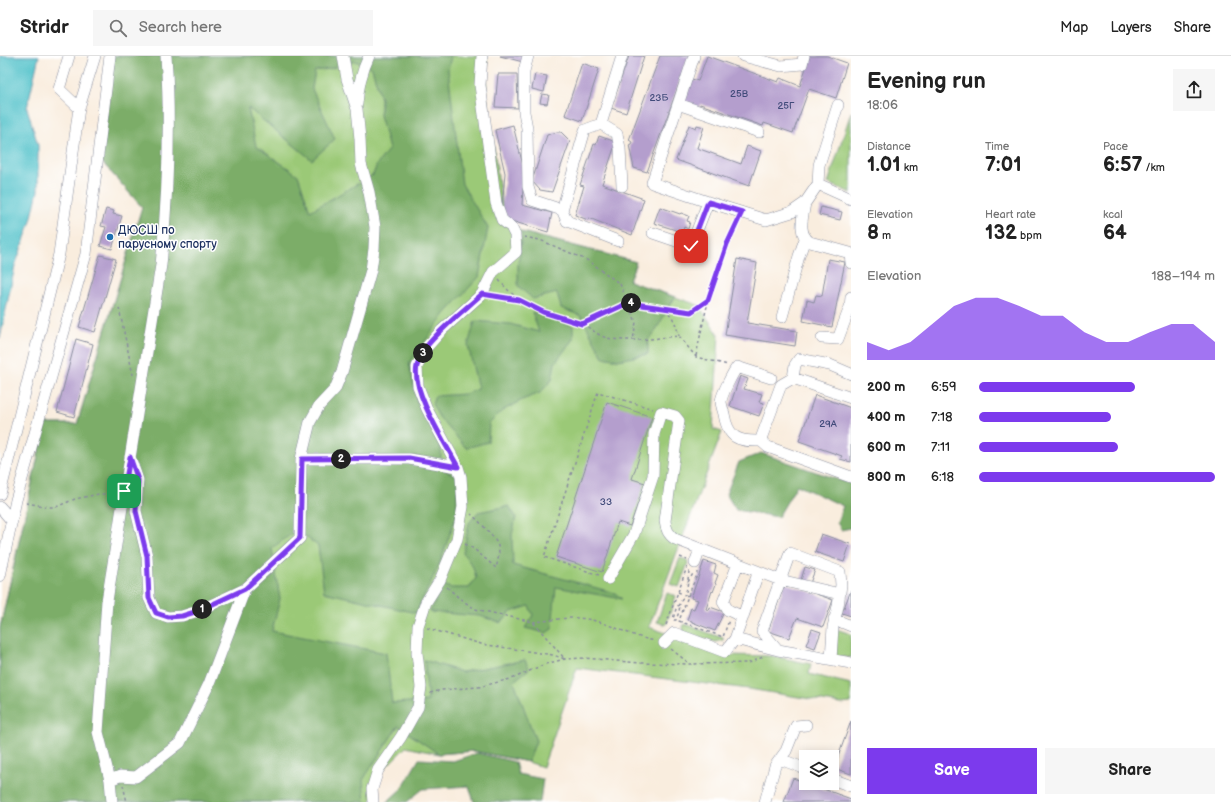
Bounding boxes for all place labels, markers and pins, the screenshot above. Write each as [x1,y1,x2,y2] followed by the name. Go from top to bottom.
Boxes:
[118,223,217,252] place label: ДЮСШ по парусному спорту
[674,229,708,263] pin
[105,232,115,242] marker: ДЮСШ по парусному спорту
[621,293,641,313] pin: 4
[413,343,433,363] pin: 3
[331,449,351,469] pin: 2
[107,474,141,508] pin
[192,599,212,619] pin: 1

